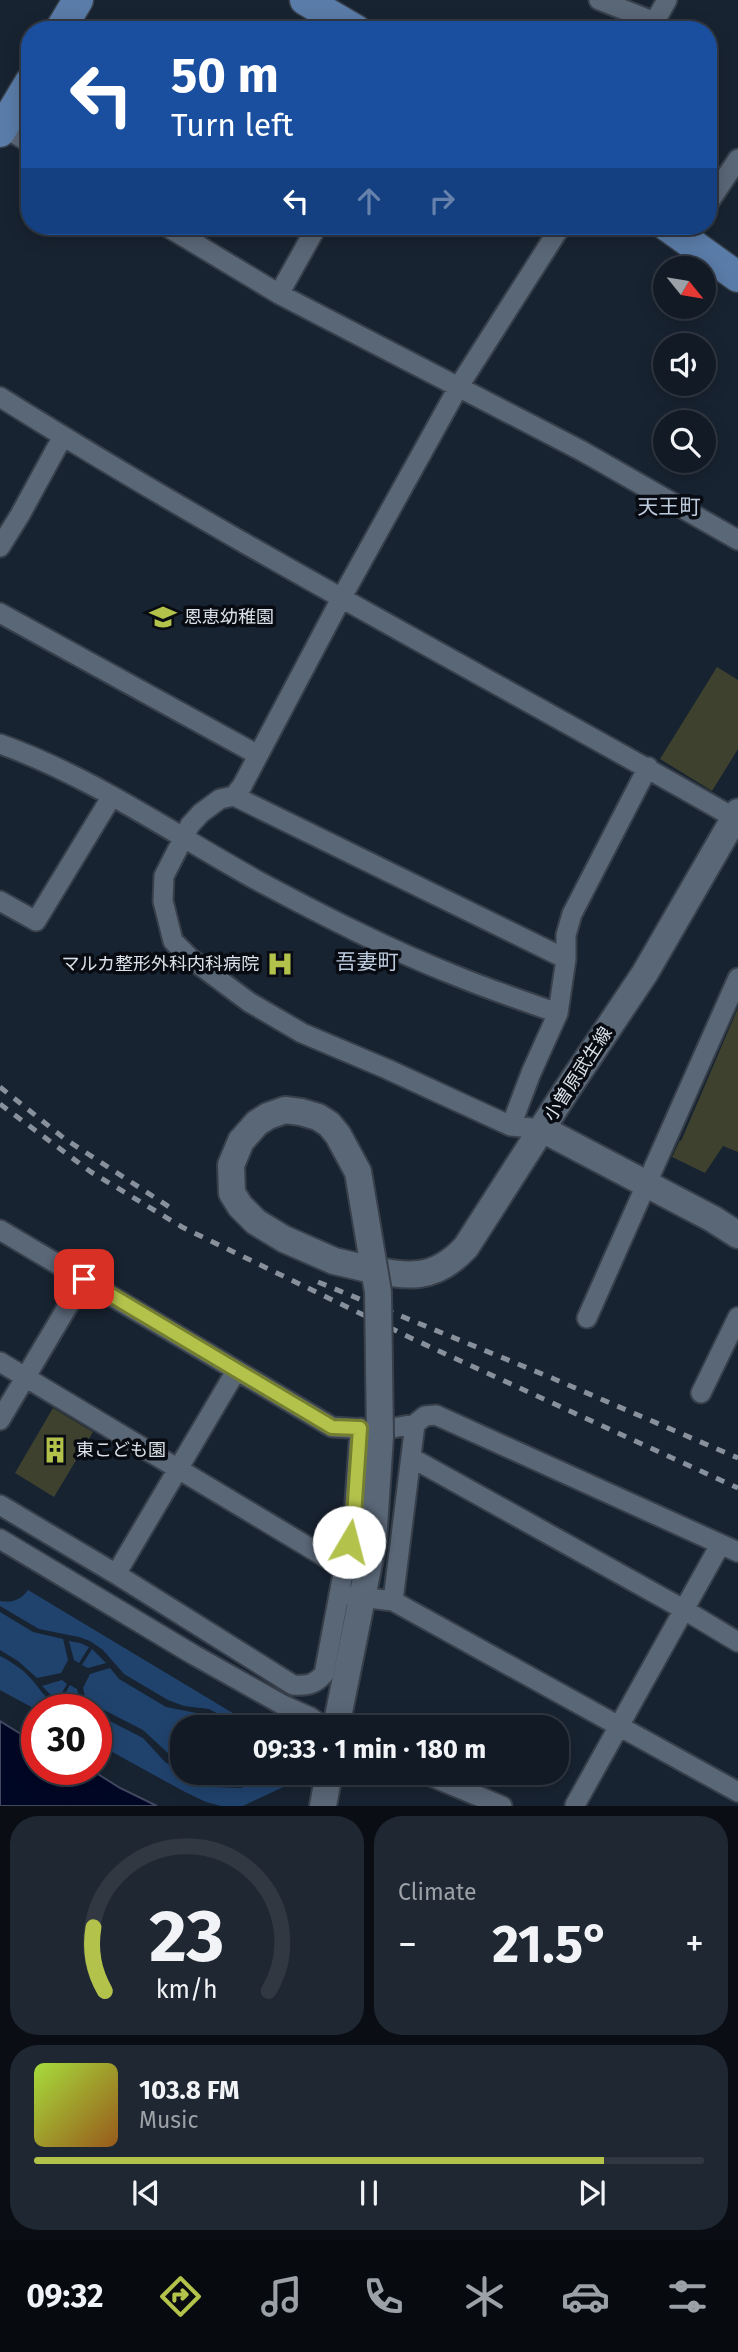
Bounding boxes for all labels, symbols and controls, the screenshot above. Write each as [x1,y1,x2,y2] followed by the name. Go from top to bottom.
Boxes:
[171,46,279,105] text: 50 m
[56,49,147,140] icon: left
[171,106,293,144] text: Turn left
[277,182,315,220] icon: left
[350,182,388,220] icon: ahead
[423,182,461,220] icon: right
[653,256,716,318] north arrow
[653,256,716,473] map controls
[653,333,716,396] button: sound
[653,410,716,473] button: search
[638,494,701,520] district label: 天王町
[148,602,178,632] school or university icon: 恩恵幼稚園
[184,606,274,628] place label: 恩恵幼稚園
[265,949,295,979] hospital icon: マルカ整形外科内科病院
[336,949,399,975] district label: 吾妻町
[62,953,259,975] place label: マルカ整形外科内科病院
[539,1023,617,1125] street label: 小曽原武生線
[54,1249,114,1309] pin
[65,1260,103,1298] icon: arrive
[40,1435,70,1465] building icon: 東こども園
[76,1439,166,1461] place label: 東こども園
[312,1505,386,1579] position arrow
[21,1694,112,1785] speed limit sign: 30
[253,1734,486,1765] text: 09:33 · 1 min · 180 m
[398,1878,477,1906] text: Climate
[149,1894,225,1981] text: 23
[492,1913,610,1976] text: 21.5°
[398,1921,417,1967] text: −
[685,1921,704,1967] text: +
[156,1975,218,2005] text: km/h
[139,2075,239,2106] text: 103.8 FM
[139,2106,199,2134] text: Music
[127,2174,165,2212] icon: previous
[350,2174,388,2212] icon: pause
[573,2174,611,2212] icon: next
[156,2272,205,2321] icon: directions
[257,2272,306,2321] icon: music
[359,2272,408,2321] icon: phone
[460,2272,509,2321] icon: climate
[561,2272,610,2321] icon: car
[663,2272,712,2321] icon: filters
[26,2277,104,2315] text: 09:32

